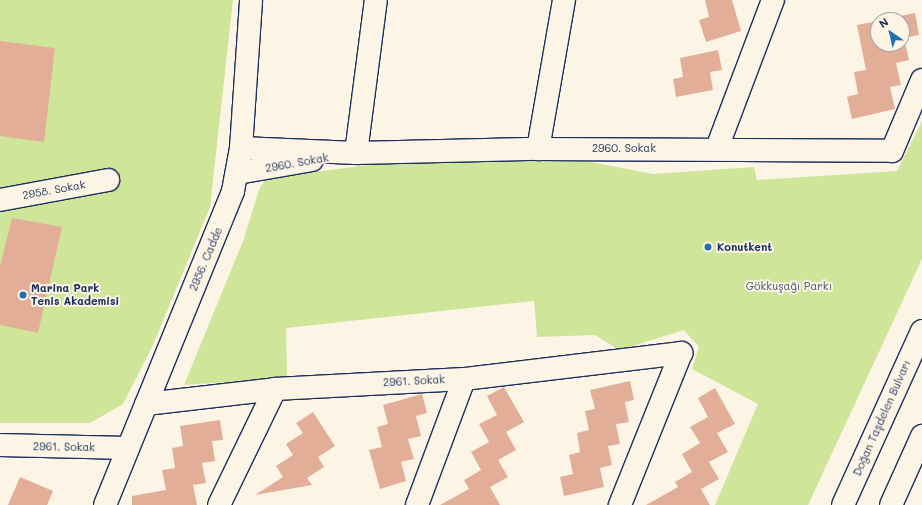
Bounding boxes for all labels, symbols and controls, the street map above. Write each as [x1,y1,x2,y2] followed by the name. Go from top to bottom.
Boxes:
[870,12,910,52] north arrow
[876,14,891,31] text: N
[592,141,656,155] street label: 2960. Sokak
[264,151,330,175] street label: 2960. Sokak
[21,178,87,202] street label: 2958. Sokak
[187,225,225,293] street label: 2956. Cadde
[717,240,772,254] place label: Konutkent
[702,241,714,253] marker: Konutkent
[746,279,832,293] park label: Gökkuşağı Parkı
[31,282,119,308] place label: Marina Park Tenis Akademisi
[18,290,28,300] marker: Marina Park Tenis Akademisi
[850,358,914,478] street label: Doğan Taşdelen Bulvarı
[383,373,445,389] street label: 2961. Sokak
[33,440,95,454] street label: 2961. Sokak

